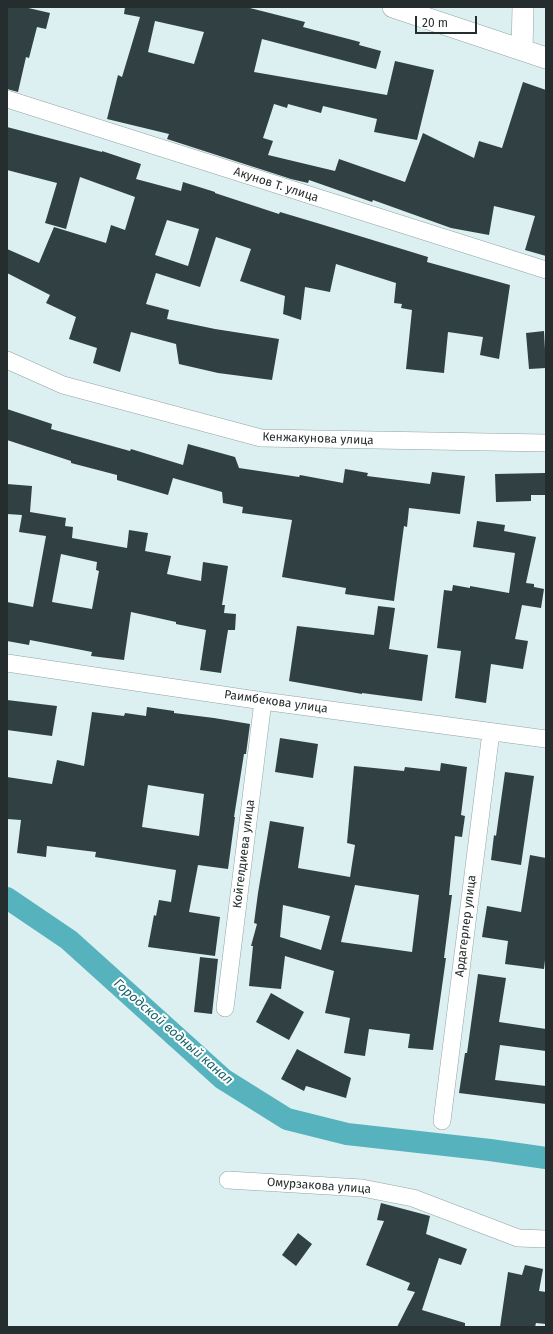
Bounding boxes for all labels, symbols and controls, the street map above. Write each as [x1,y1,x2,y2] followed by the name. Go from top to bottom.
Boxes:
[417,8,479,34] scale bar
[422,16,448,30] text: 20 m
[232,165,320,205] street label: Акунов Т. улица
[262,430,374,448] street label: Кенжакунова улица
[223,688,329,716] street label: Раимбекова улица
[230,799,258,909] street label: Койгелдиева улица
[453,874,479,978] street label: Ардагерлер улица
[110,976,236,1088] water label: Городской водный канал
[266,1175,372,1197] street label: Омурзакова улица

